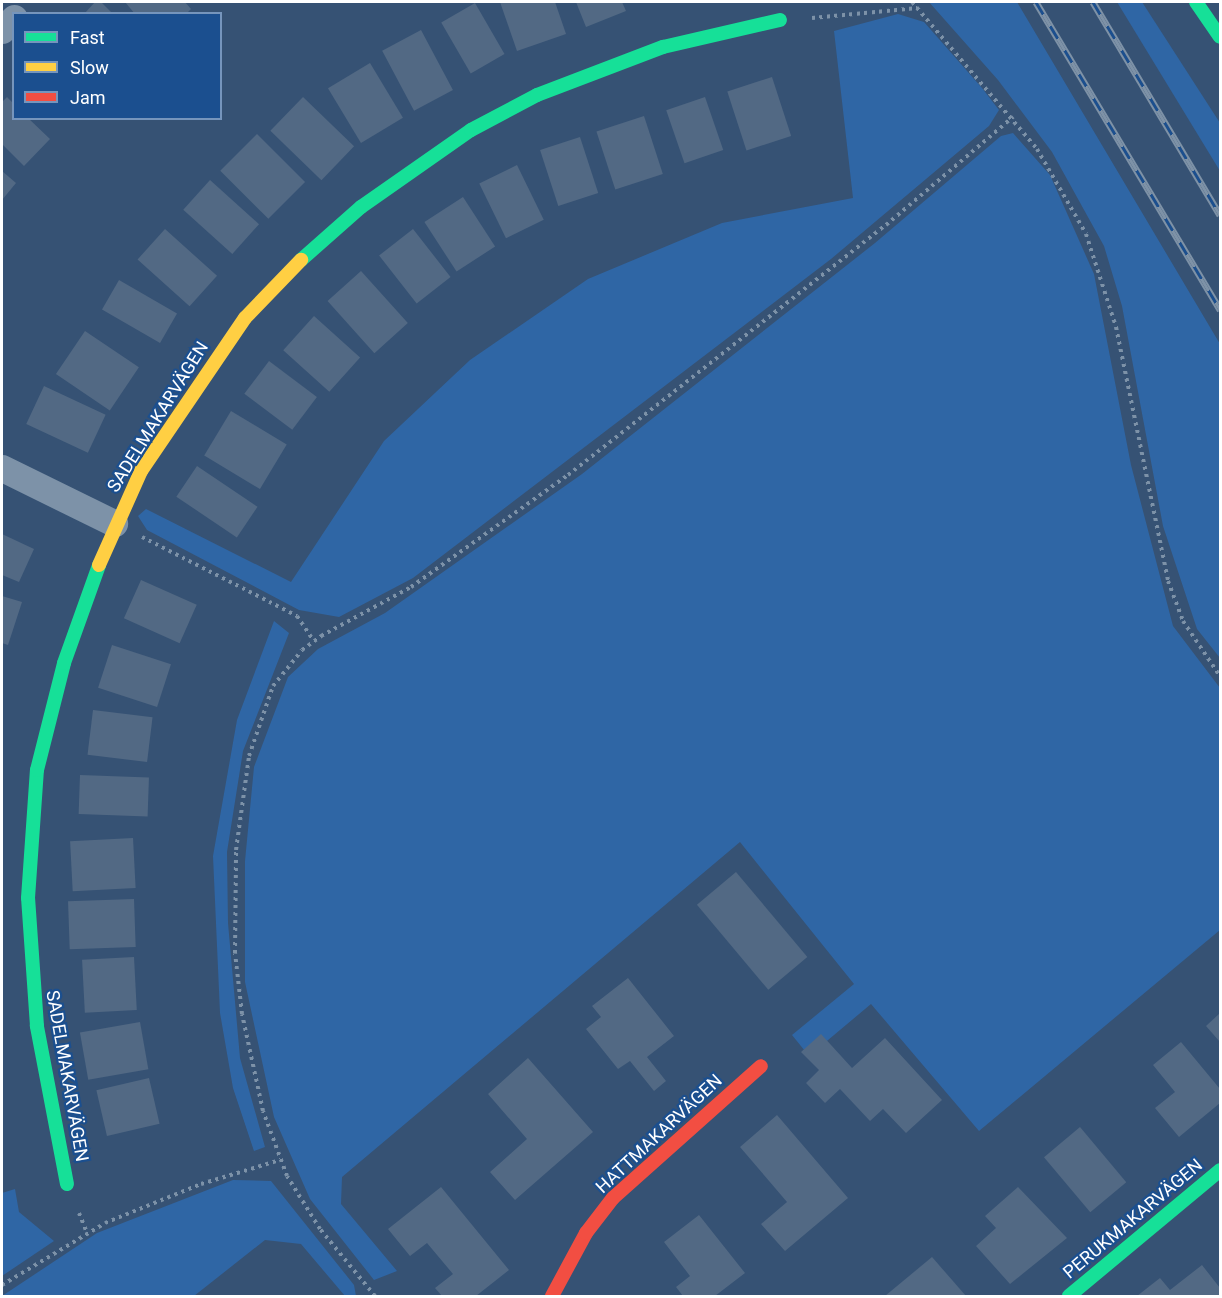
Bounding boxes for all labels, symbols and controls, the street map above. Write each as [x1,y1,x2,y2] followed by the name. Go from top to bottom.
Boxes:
[12,12,222,120] legend
[70,27,105,48] text: Fast
[70,57,109,78] text: Slow
[70,87,106,108] text: Jam
[103,338,213,496] street label: SADELMAKARVÄGEN
[41,989,93,1163] street label: SADELMAKARVÄGEN
[591,1070,727,1198] street label: HATTMAKARVÄGEN
[1059,1154,1207,1284] street label: PERUKMAKARVÄGEN

